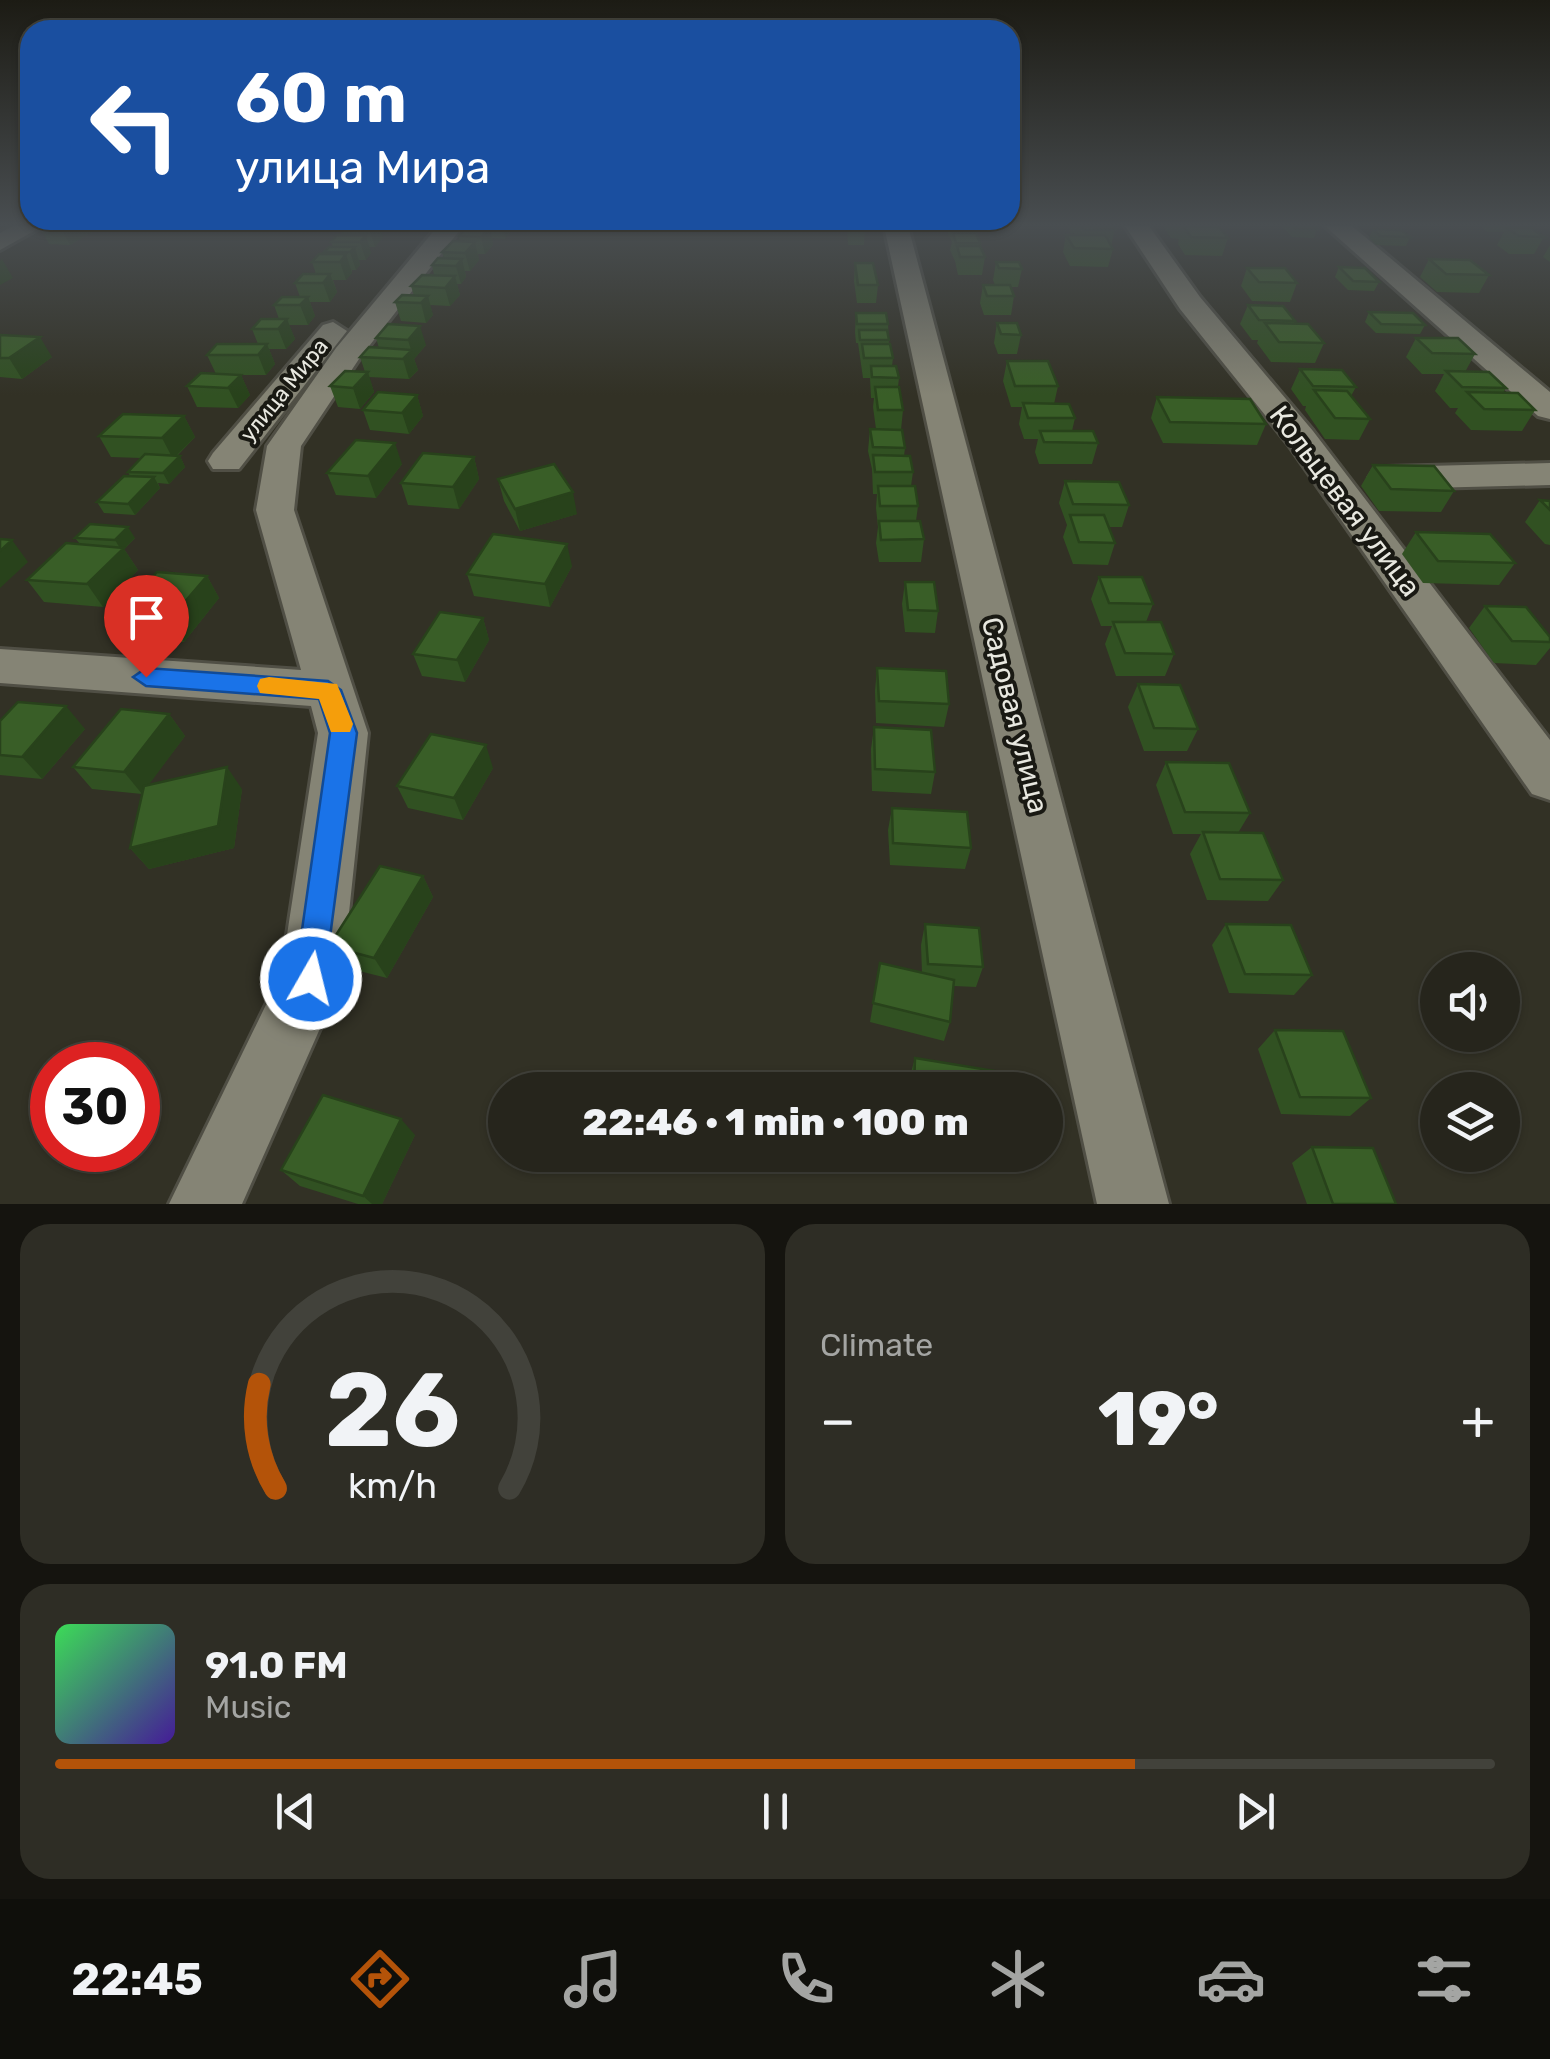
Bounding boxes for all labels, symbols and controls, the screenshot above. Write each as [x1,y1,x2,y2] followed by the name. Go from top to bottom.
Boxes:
[235,57,407,140] text: 60 m
[70,60,200,190] icon: left
[235,141,490,194] text: улица Мира
[234,333,334,447] street label: улица Мира
[1263,399,1427,603] street label: Кольцевая улица
[104,575,189,678] pin
[119,590,174,645] icon: arrive
[975,614,1055,816] street label: Садовая улица
[259,927,363,1031] position arrow
[1420,952,1520,1172] map controls
[1420,952,1520,1052] button: sound
[30,1042,160,1172] speed limit sign: 30
[1420,1072,1520,1172] button: layers
[582,1099,969,1145] text: 22:46 · 1 min · 100 m
[820,1326,933,1364] text: Climate
[325,1349,460,1472] text: 26
[1098,1375,1219,1464] text: 19°
[820,1388,856,1453] text: −
[1461,1388,1495,1453] text: +
[348,1465,437,1507] text: km/h
[205,1642,348,1688] text: 91.0 FM
[205,1688,291,1726] text: Music
[268,1784,323,1839] icon: previous
[748,1784,803,1839] icon: pause
[1228,1784,1283,1839] icon: next
[345,1944,415,2014] icon: directions
[558,1944,628,2014] icon: music
[771,1944,841,2014] icon: phone
[983,1944,1053,2014] icon: climate
[1196,1944,1266,2014] icon: car
[1409,1944,1479,2014] icon: filters
[71,1953,203,2006] text: 22:45

